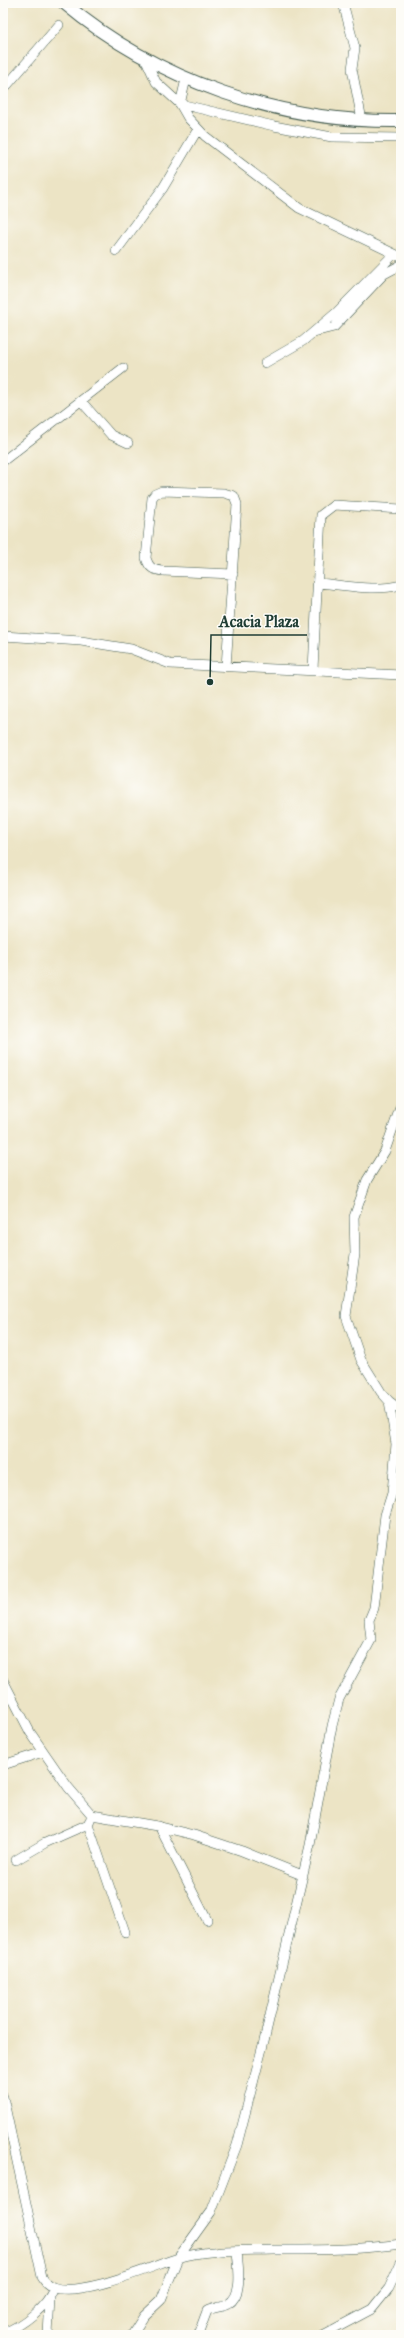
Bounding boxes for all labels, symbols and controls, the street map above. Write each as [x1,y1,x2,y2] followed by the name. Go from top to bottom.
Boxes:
[211,607,307,635] callout: Acacia Plaza
[218,612,300,631] text: Acacia Plaza

